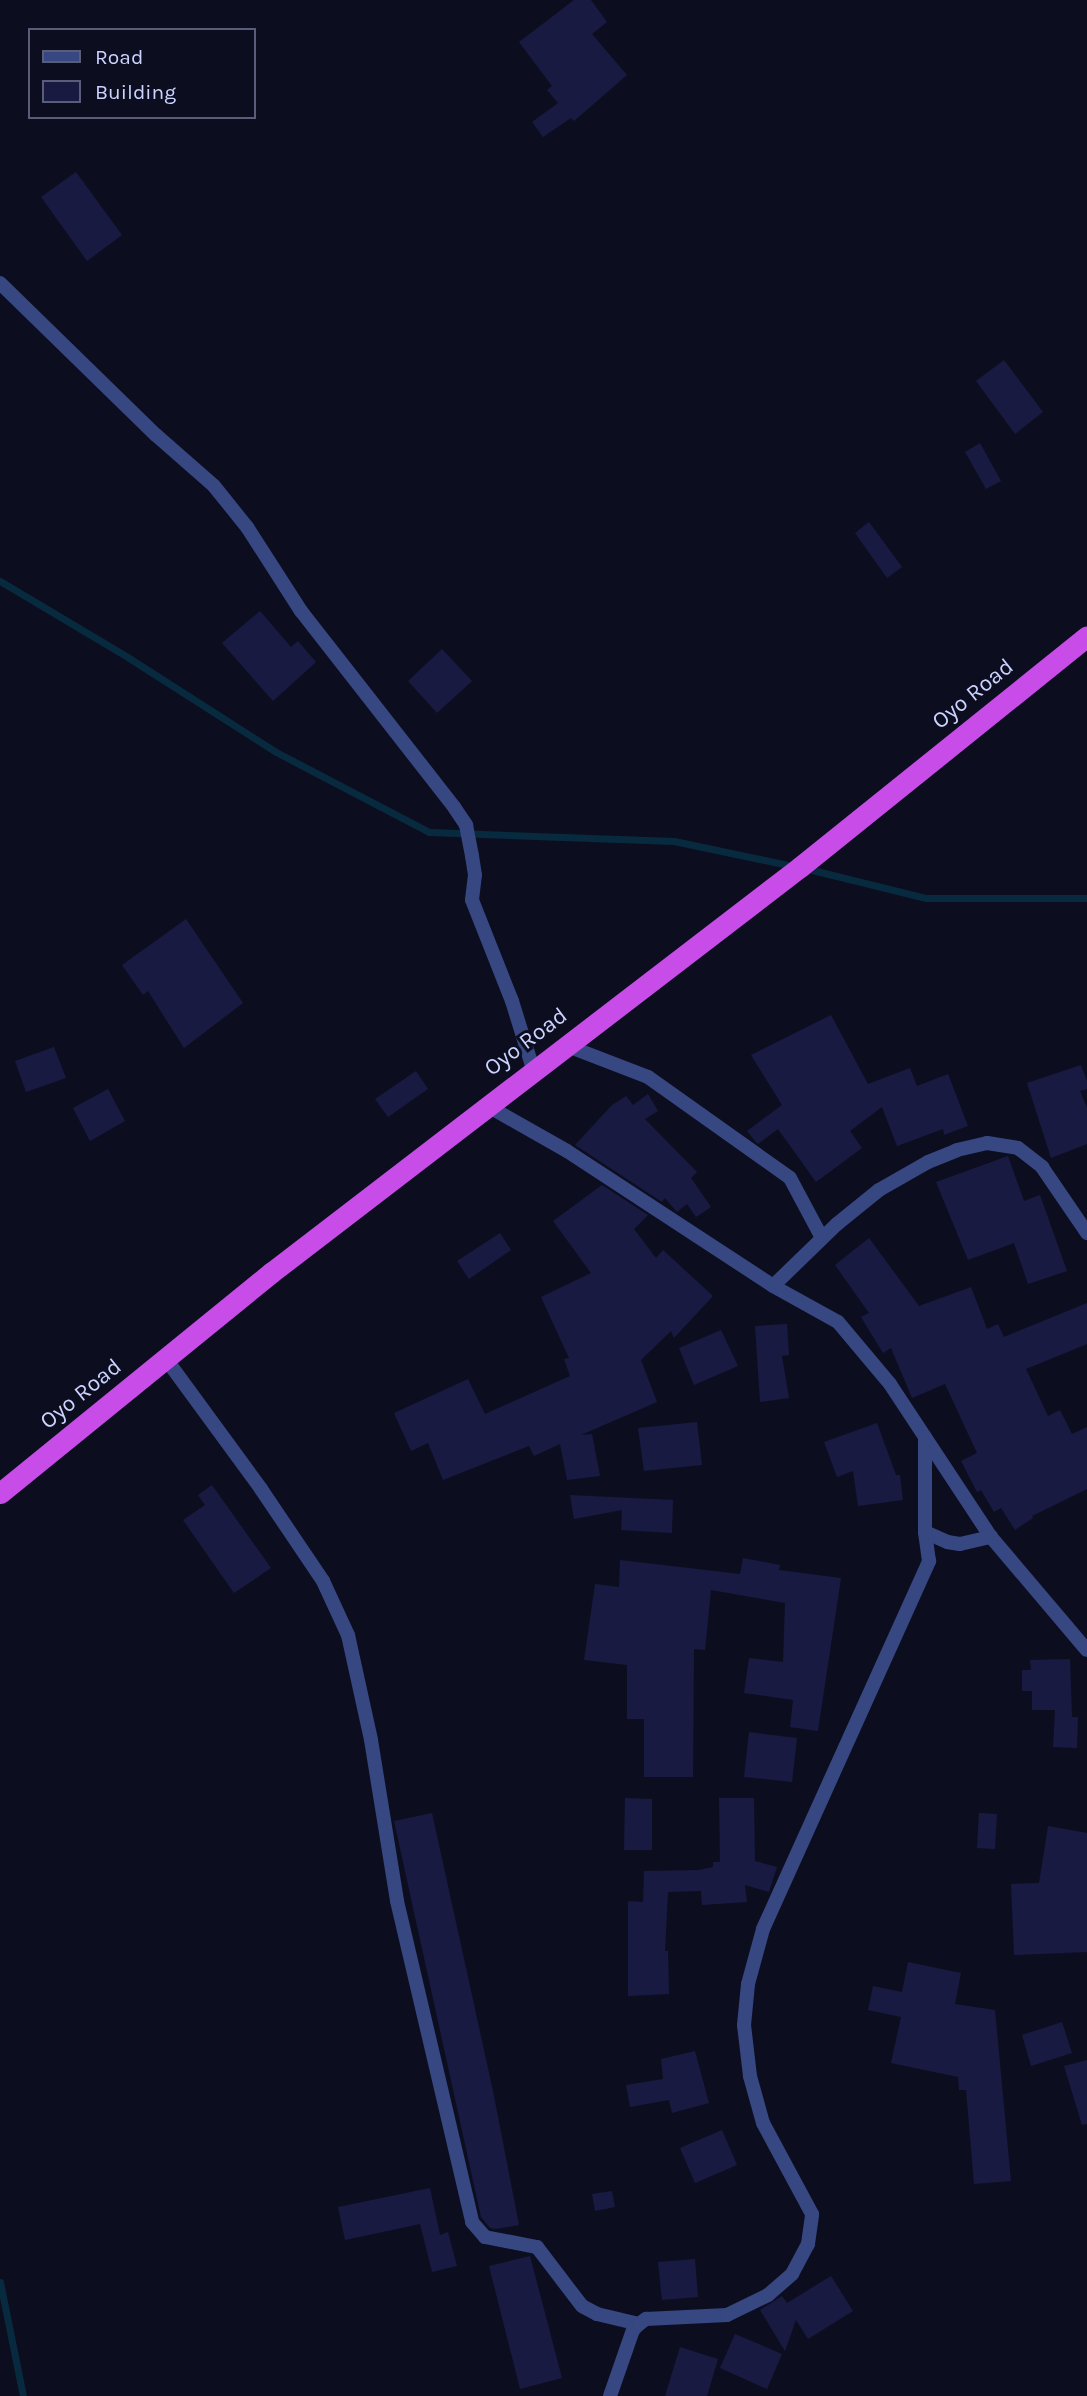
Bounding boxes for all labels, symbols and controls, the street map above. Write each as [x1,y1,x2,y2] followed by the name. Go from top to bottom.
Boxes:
[28,28,256,119] legend
[95,45,143,69] text: Road
[95,80,176,104] text: Building
[927,653,1019,735] street label: Oyo Road
[479,1002,573,1082] street label: Oyo Road
[35,1353,127,1435] street label: Oyo Road

